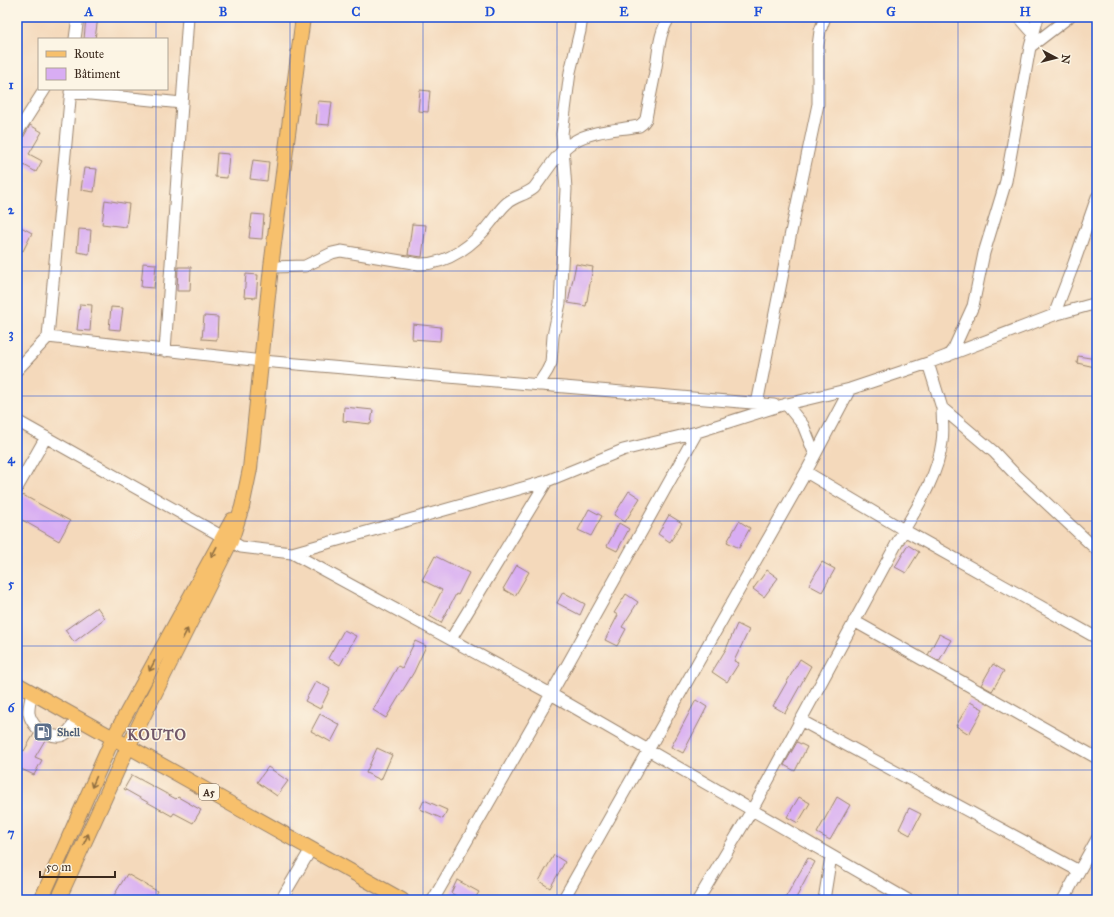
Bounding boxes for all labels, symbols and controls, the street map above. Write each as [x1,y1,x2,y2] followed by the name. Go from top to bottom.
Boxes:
[84,4,94,20] text: A
[219,4,228,20] text: B
[352,4,361,20] text: C
[485,4,495,20] text: D
[619,4,629,20] text: E
[754,4,763,20] text: F
[886,4,896,20] text: G
[1019,4,1031,20] text: H
[38,38,168,90] legend
[1036,38,1076,78] north arrow
[74,47,104,61] text: Route
[1058,54,1072,65] text: N
[74,67,121,81] text: Bâtiment
[8,77,14,93] text: 1
[8,202,15,218] text: 2
[8,326,14,342] text: 3
[7,451,15,467] text: 4
[210,546,217,558] one-way arrow
[8,576,15,592] text: 5
[181,628,189,640] one-way arrow
[148,660,155,672] one-way arrow
[8,700,16,716] text: 6
[32,721,54,743] fuel station icon: Shell
[57,726,81,739] place label: Shell
[127,726,187,744] district label: KOUTO
[90,776,97,788] one-way arrow
[199,784,219,800] road number: A5
[8,825,15,841] text: 7
[82,833,90,845] one-way arrow
[40,853,115,879] scale bar
[46,860,71,874] text: 50 m

